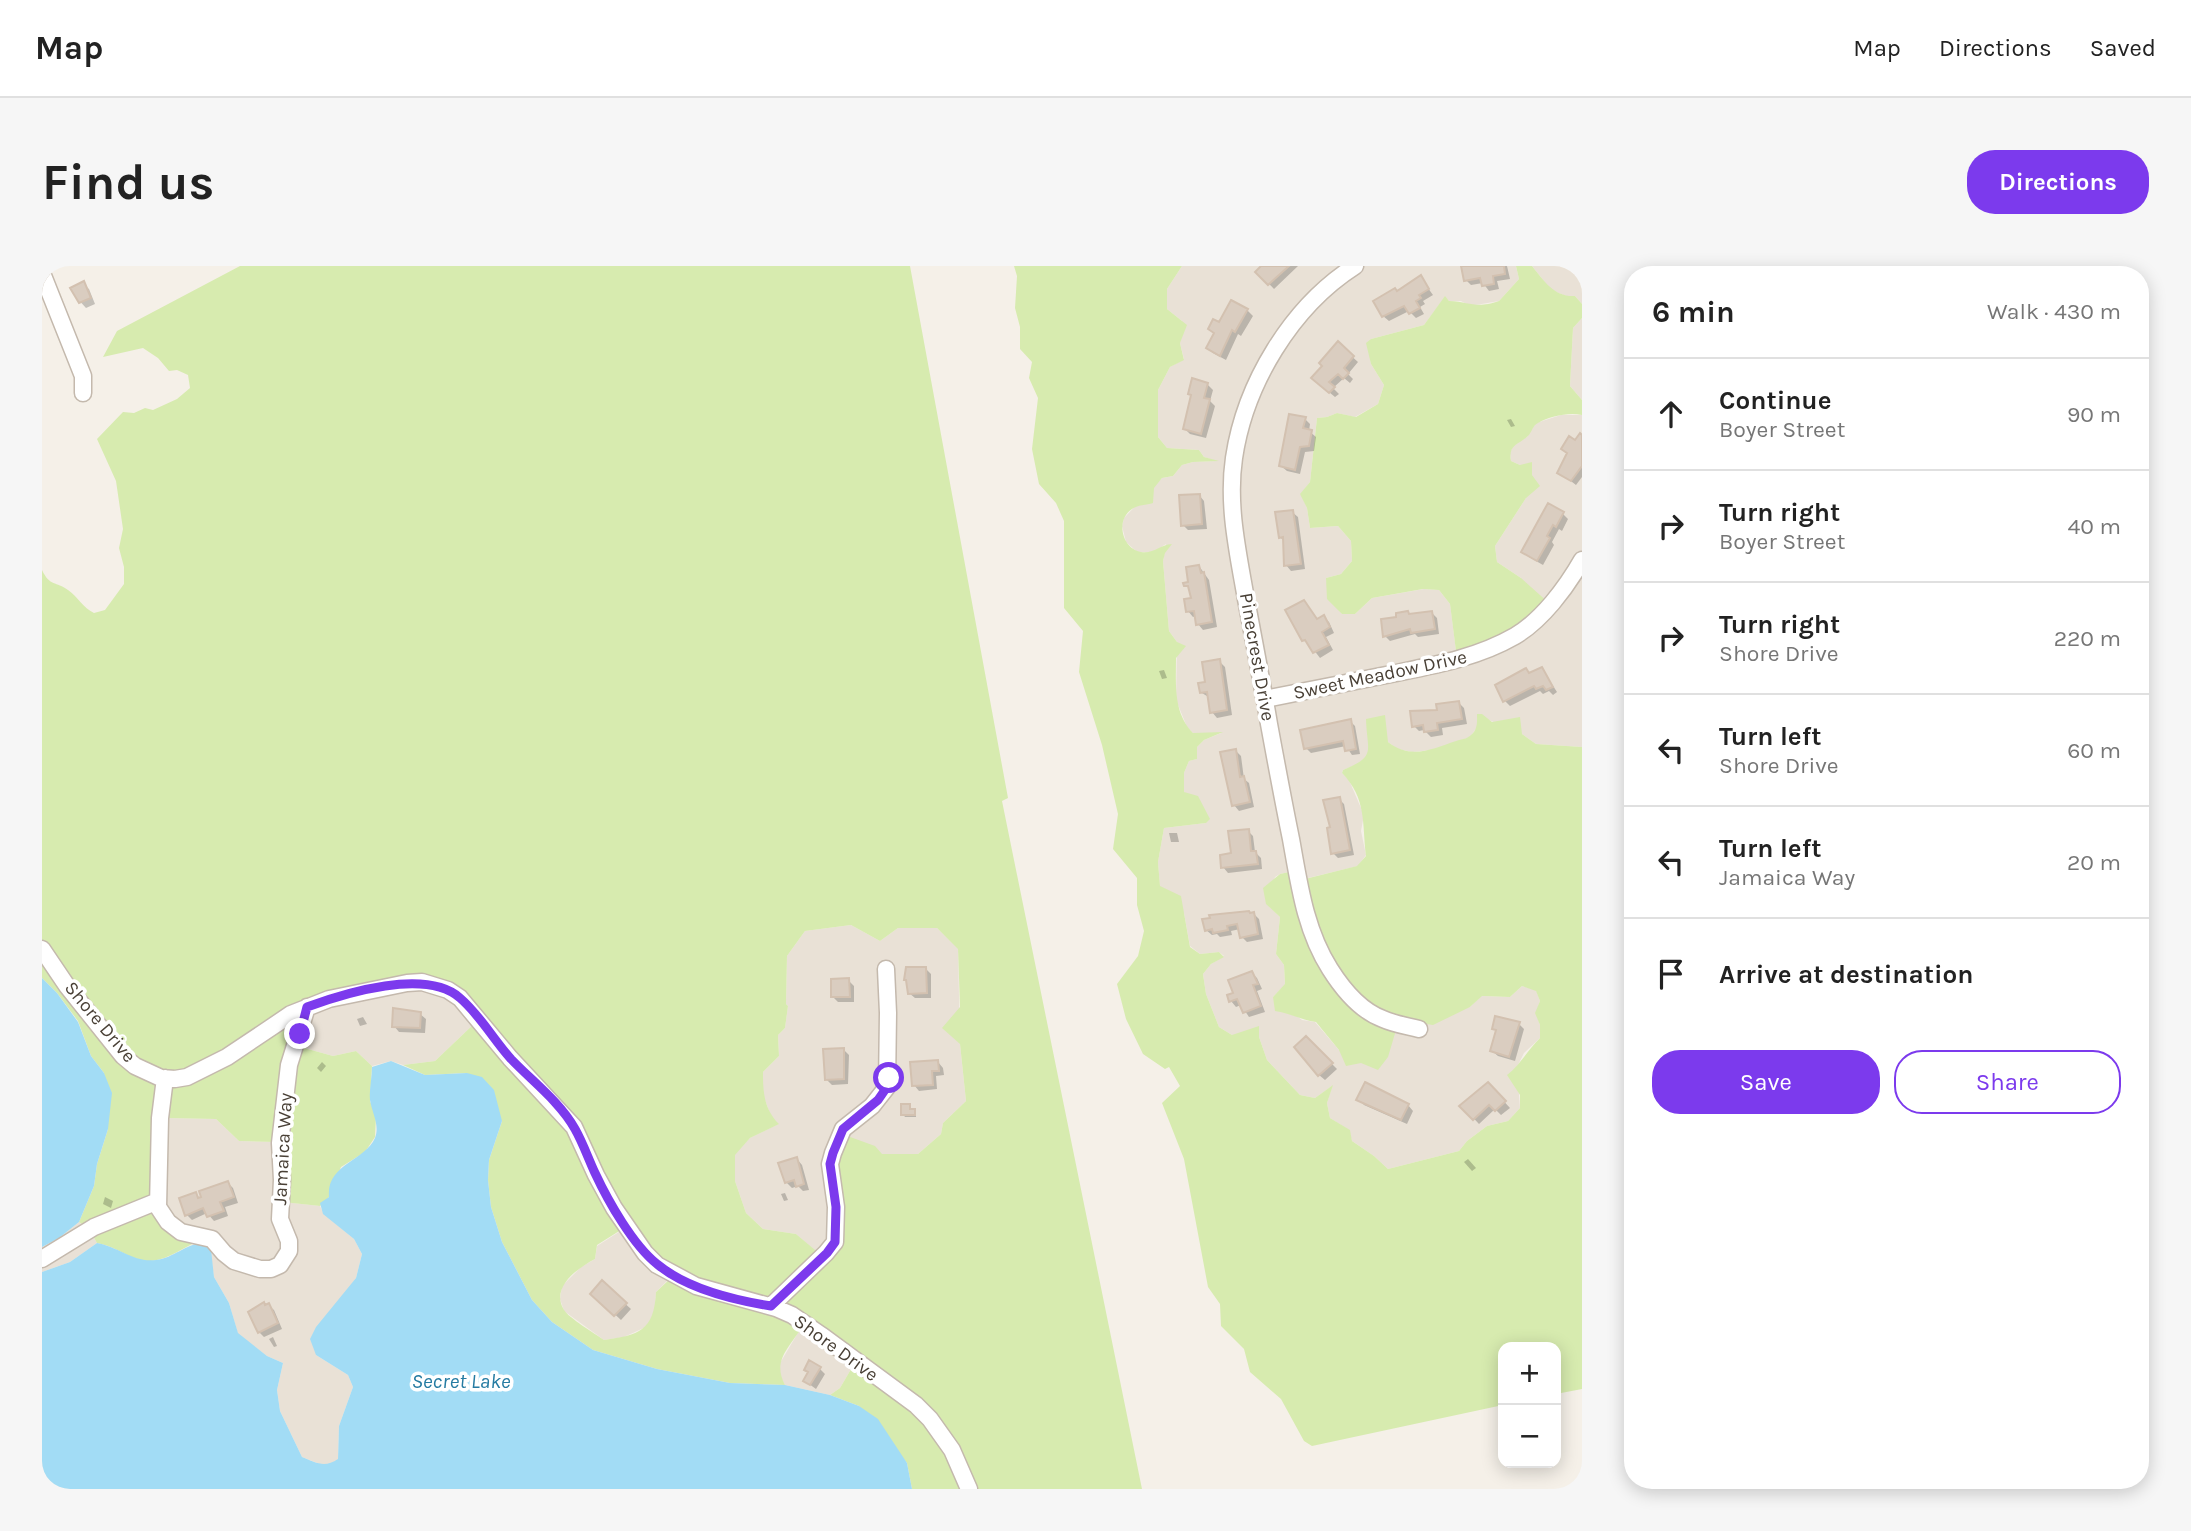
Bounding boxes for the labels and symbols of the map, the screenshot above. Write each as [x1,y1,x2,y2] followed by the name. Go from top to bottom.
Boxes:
[1235,591,1279,723] street label: Pinecrest Drive
[1291,646,1469,704] street label: Sweet Meadow Drive
[60,977,140,1067] street label: Shore Drive
[284,1018,315,1049] route end
[873,1062,904,1093] route start
[269,1092,297,1206] street label: Jamaica Way
[790,1310,882,1386] street label: Shore Drive
[411,1369,511,1393] water label: Secret Lake

